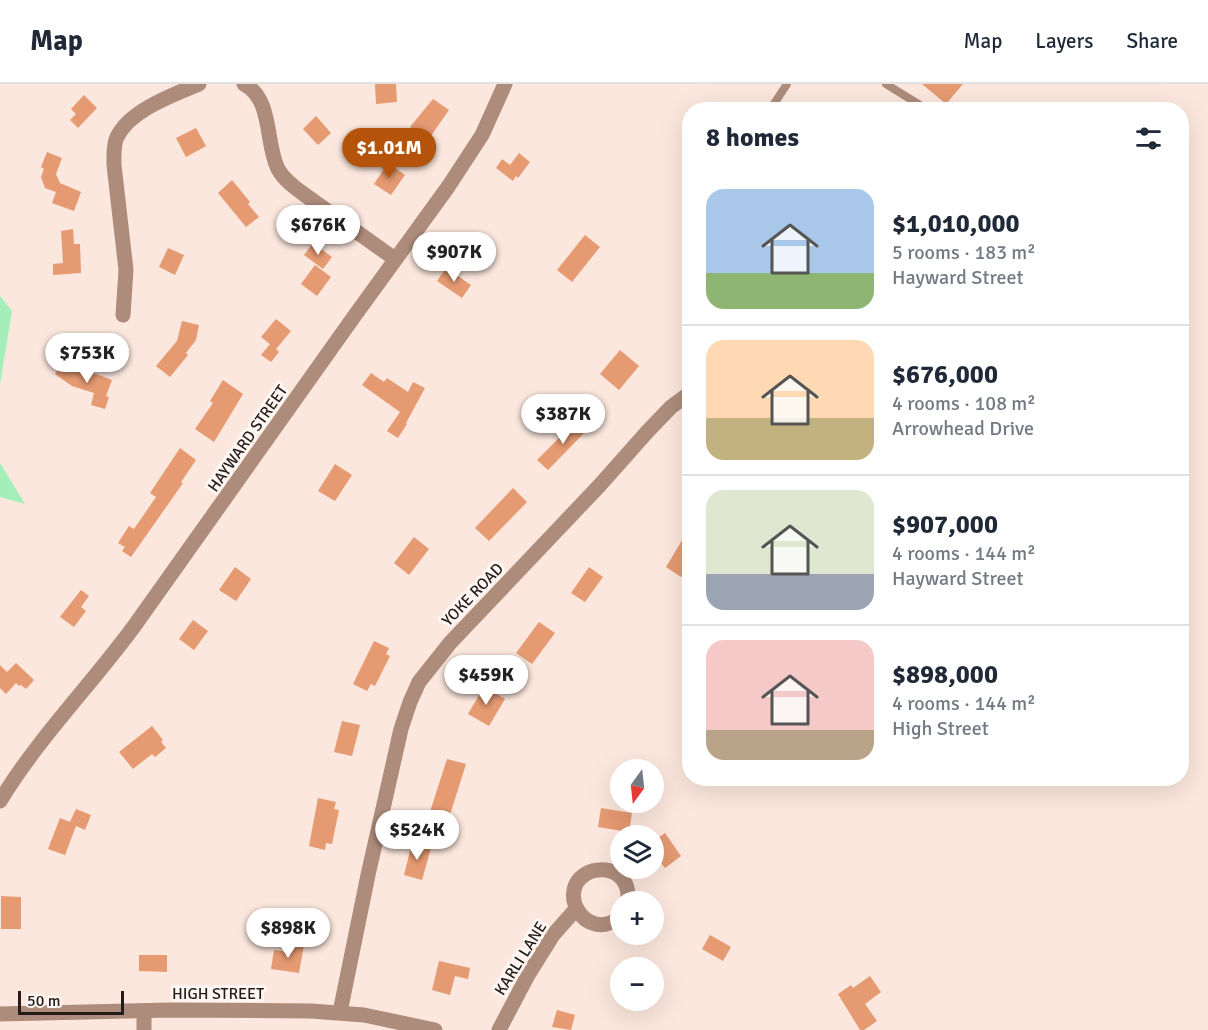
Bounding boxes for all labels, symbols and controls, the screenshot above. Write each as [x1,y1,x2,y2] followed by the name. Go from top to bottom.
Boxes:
[30,24,83,58] text: Map
[964,28,1002,54] text: Map
[1035,28,1093,54] text: Layers
[1126,28,1178,54] text: Share
[706,122,799,154] text: 8 homes
[1132,122,1165,155] icon: filters
[340,128,438,179] pin: $1.01M
[356,135,422,160] text: $1.01M
[276,205,360,256] pin: $676K
[892,208,1020,240] text: $1,010,000
[290,212,346,237] text: $676K
[754,213,826,285] icon: home
[412,232,496,283] pin: $907K
[426,239,482,264] text: $907K
[892,240,1036,265] text: 5 rooms · 183 m²
[892,265,1023,290] text: Hayward Street
[45,333,129,384] pin: $753K
[59,340,115,365] text: $753K
[892,359,998,391] text: $676,000
[754,364,826,436] icon: home
[203,381,292,496] street label: HAYWARD STREET
[892,391,1036,416] text: 4 rooms · 108 m²
[521,394,605,445] pin: $387K
[535,401,591,426] text: $387K
[892,416,1034,441] text: Arrowhead Drive
[892,509,998,541] text: $907,000
[754,514,826,586] icon: home
[892,541,1036,566] text: 4 rooms · 144 m²
[438,559,508,631] street label: YOKE ROAD
[892,566,1023,591] text: Hayward Street
[444,655,528,706] pin: $459K
[892,659,998,691] text: $898,000
[458,662,514,687] text: $459K
[754,664,826,736] icon: home
[892,691,1036,716] text: 4 rooms · 144 m²
[892,716,989,741] text: High Street
[610,759,664,813] north arrow
[610,759,664,1011] map controls
[375,810,459,861] pin: $524K
[389,817,445,842] text: $524K
[610,825,664,879] button: layers
[610,891,664,945] button: +
[246,908,330,959] pin: $898K
[260,915,316,940] text: $898K
[490,918,551,999] street label: KARLI LANE
[610,957,664,1011] button: −
[172,984,264,1004] street label: HIGH STREET
[18,988,124,1016] scale bar
[27,991,61,1011] text: 50 m

